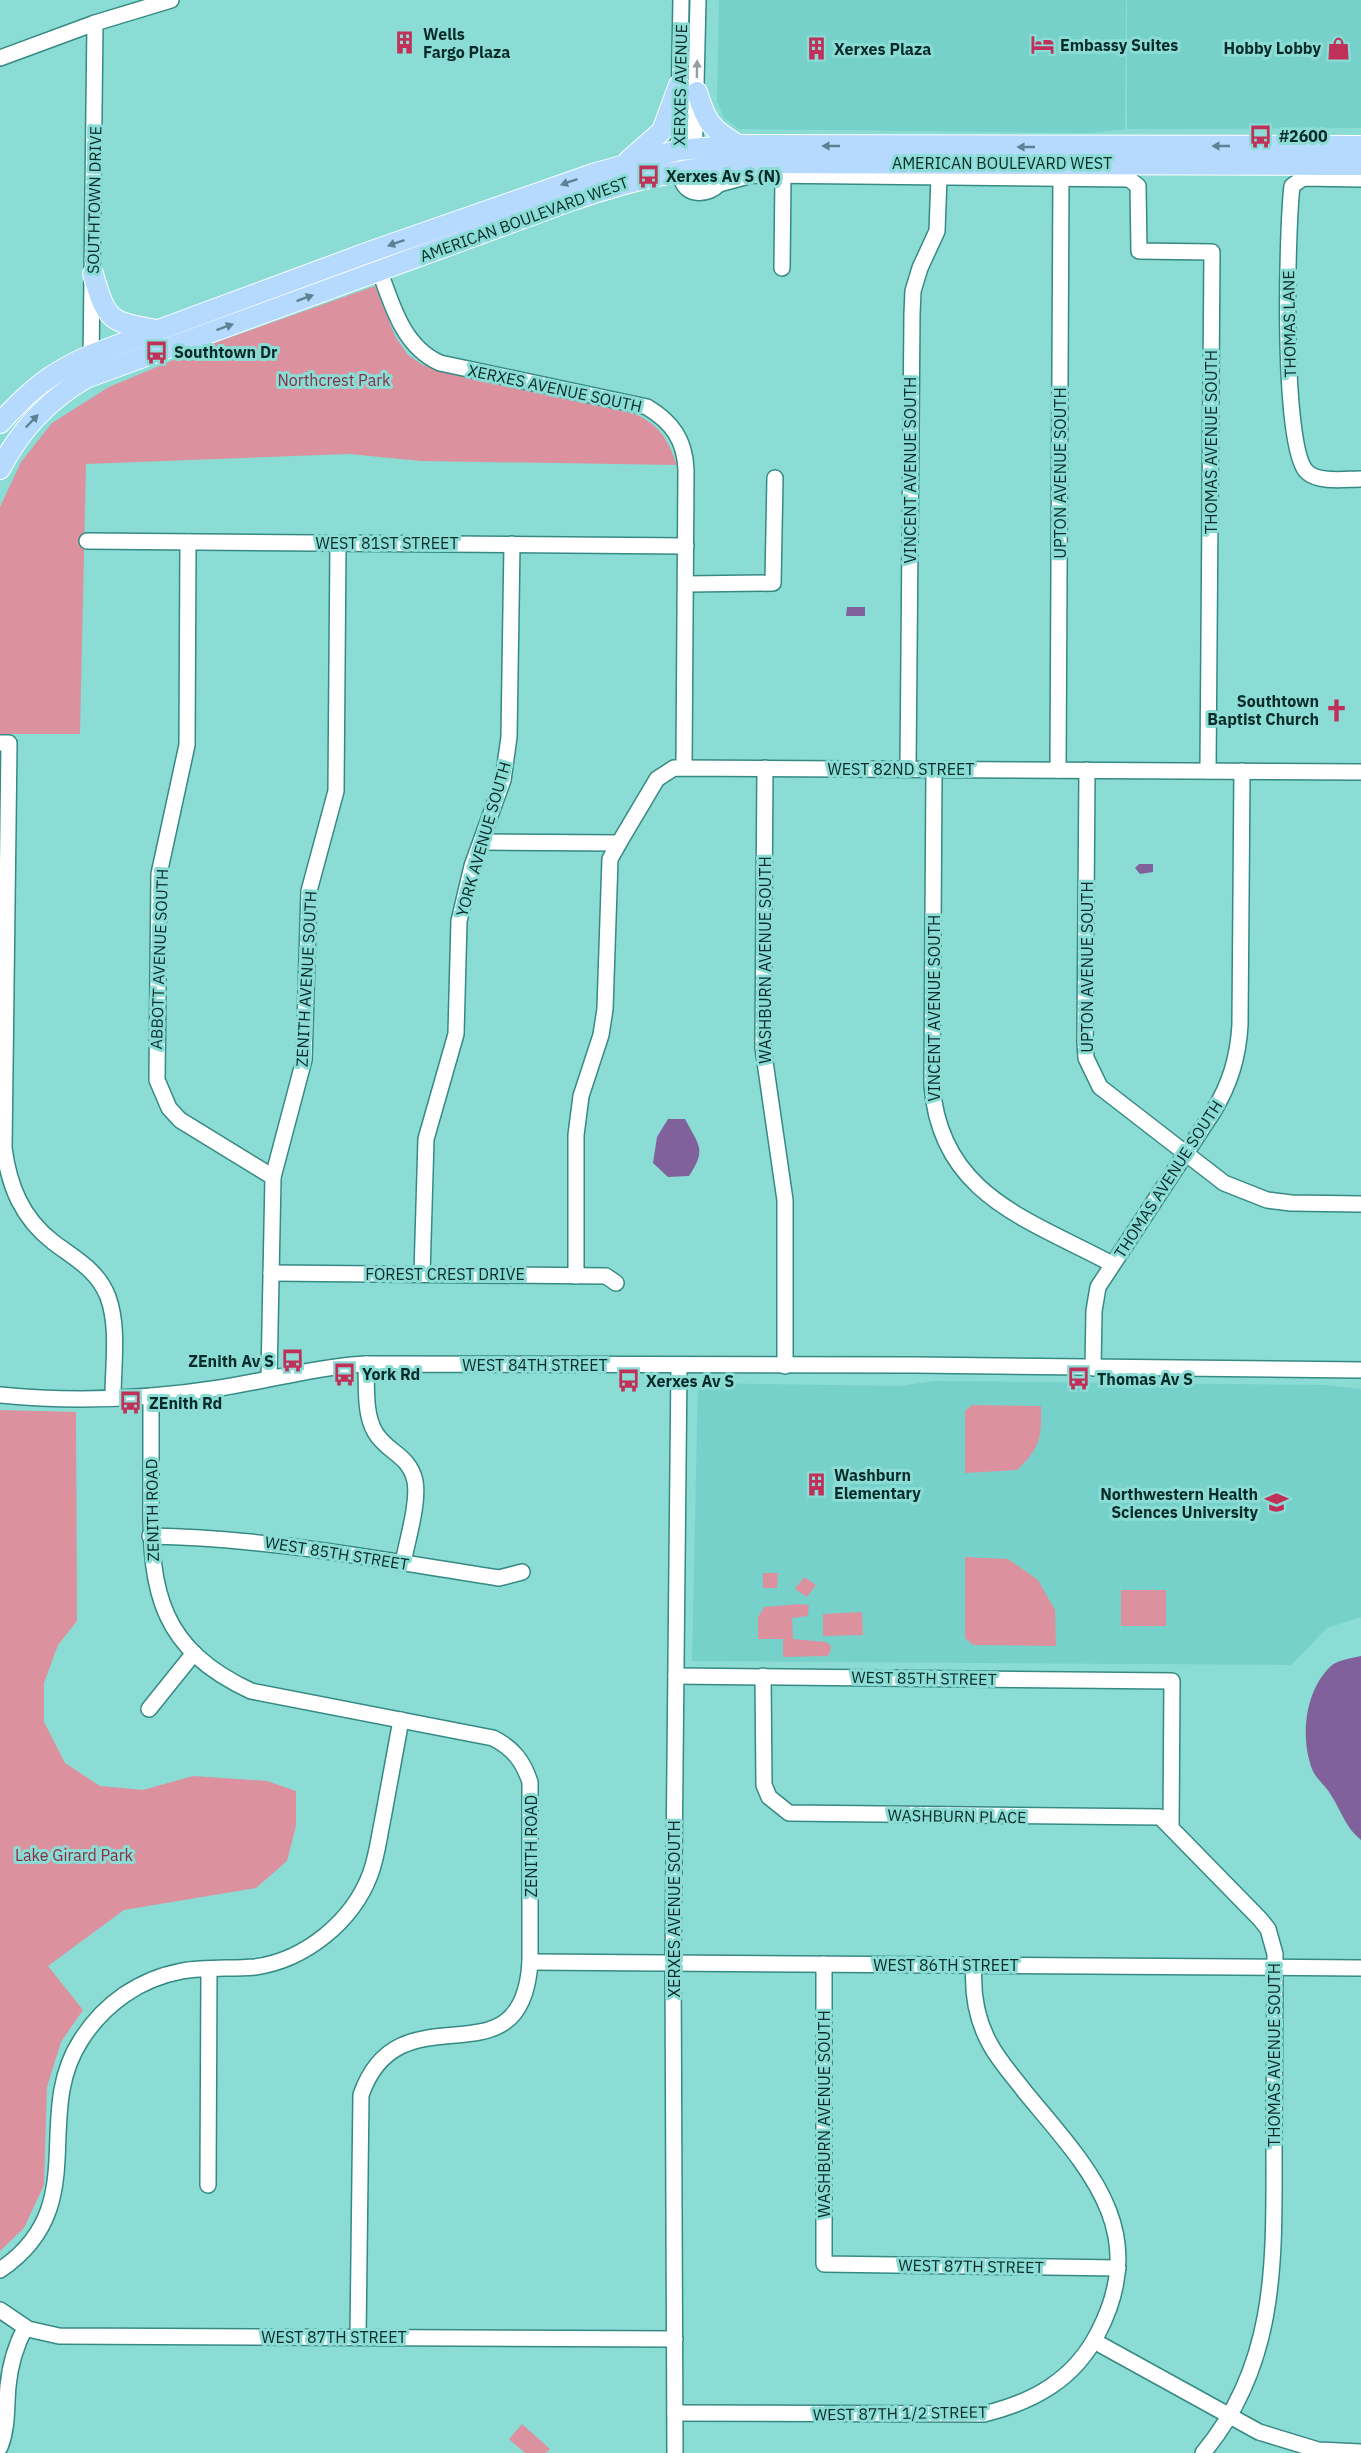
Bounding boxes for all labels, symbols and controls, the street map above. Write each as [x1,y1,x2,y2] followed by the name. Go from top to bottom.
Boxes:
[423,24,510,62] place label: Wells Fargo Plaza
[669,24,691,146] street label: XERXES AVENUE
[392,30,418,56] building icon: Wells Fargo Plaza
[1029,32,1055,58] hotel icon: Embassy Suites
[1060,35,1178,55] place label: Embassy Suites
[1326,35,1352,61] shop icon: Hobby Lobby
[803,36,829,62] building icon: Xerxes Plaza
[1224,38,1321,58] place label: Hobby Lobby
[834,39,931,59] place label: Xerxes Plaza
[692,59,702,78] one-way arrow
[1248,123,1274,149] bus stop icon: #2600
[83,126,105,274] street label: SOUTHTOWN DRIVE
[1279,126,1328,146] place label: #2600
[822,141,841,151] one-way arrow
[1212,141,1231,151] one-way arrow
[1017,142,1036,152] one-way arrow
[892,153,1112,173] street label: AMERICAN BOULEVARD WEST
[635,163,661,189] bus stop icon: Xerxes Av S (N)
[666,166,780,186] place label: Xerxes Av S (N)
[417,172,631,266] street label: AMERICAN BOULEVARD WEST
[560,178,578,188] one-way arrow
[387,238,405,248] one-way arrow
[1278,270,1300,378] street label: THOMAS LANE
[296,292,314,302] one-way arrow
[216,322,234,331] one-way arrow
[143,339,169,365] bus stop icon: Southtown Dr
[174,342,278,362] place label: Southtown Dr
[1201,350,1221,534] street label: THOMAS AVENUE SOUTH
[466,360,644,416] street label: XERXES AVENUE SOUTH
[278,370,391,390] park label: Northcrest Park
[900,377,920,563] street label: VINCENT AVENUE SOUTH
[1050,387,1070,559] street label: UPTON AVENUE SOUTH
[25,415,39,429] one-way arrow
[315,533,459,553] street label: WEST 81ST STREET
[1207,691,1319,729] place label: Southtown Baptist Church
[1324,697,1350,723] church icon: Southtown Baptist Church
[451,759,515,919] street label: YORK AVENUE SOUTH
[828,759,974,779] street label: WEST 82ND STREET
[755,856,775,1064] street label: WASHBURN AVENUE SOUTH
[146,868,172,1050] street label: ABBOTT AVENUE SOUTH
[1077,881,1097,1053] street label: UPTON AVENUE SOUTH
[291,890,321,1068] street label: ZENITH AVENUE SOUTH
[924,915,944,1101] street label: VINCENT AVENUE SOUTH
[1110,1096,1226,1262] street label: THOMAS AVENUE SOUTH
[365,1264,525,1284] street label: FOREST CREST DRIVE
[279,1348,305,1374] bus stop icon: ZEnith Av S
[188,1351,274,1371] place label: ZEnith Av S
[462,1355,608,1375] street label: WEST 84TH STREET
[331,1361,357,1387] bus stop icon: York Rd
[362,1364,420,1384] place label: York Rd
[1066,1366,1092,1392] bus stop icon: Thomas Av S
[615,1368,641,1394] bus stop icon: Xerxes Av S
[1097,1369,1193,1389] place label: Thomas Av S
[646,1371,734,1391] place label: Xerxes Av S
[118,1390,144,1416] bus stop icon: ZEnith Rd
[149,1393,222,1413] place label: ZEnith Rd
[141,1459,163,1561] street label: ZENITH ROAD
[834,1465,921,1503] place label: Washburn Elementary
[803,1471,829,1497] building icon: Washburn Elementary
[1100,1484,1258,1522] place label: Northwestern Health Sciences University
[1263,1490,1289,1516] school or university icon: Northwestern Health Sciences University
[264,1532,410,1574] street label: WEST 85TH STREET
[851,1667,997,1689] street label: WEST 85TH STREET
[521,1795,541,1897] street label: ZENITH ROAD
[887,1805,1027,1827] street label: WASHBURN PLACE
[664,1820,684,1998] street label: XERXES AVENUE SOUTH
[15,1845,134,1865] park label: Lake Girard Park
[873,1955,1019,1975] street label: WEST 86TH STREET
[1264,1963,1284,2147] street label: THOMAS AVENUE SOUTH
[814,2010,834,2218] street label: WASHBURN AVENUE SOUTH
[898,2255,1044,2277] street label: WEST 87TH STREET
[261,2327,407,2347] street label: WEST 87TH STREET
[813,2401,987,2425] street label: WEST 87TH 1/2 STREET

